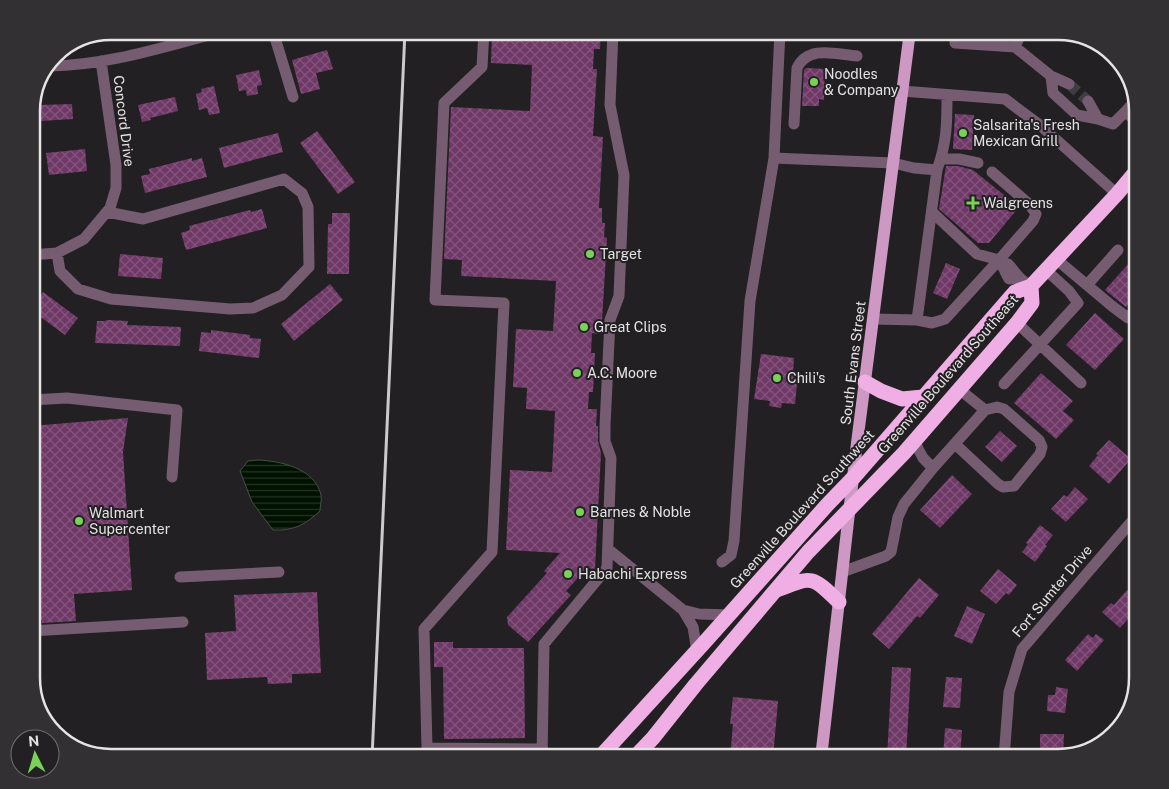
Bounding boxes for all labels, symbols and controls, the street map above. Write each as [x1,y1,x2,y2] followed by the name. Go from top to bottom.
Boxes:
[824,66,899,98] place label: Noodles & Company
[110,75,138,168] street label: Concord Drive
[808,76,820,88] marker: Noodles & Company
[973,117,1080,149] place label: Salsarita's Fresh Mexican Grill
[957,127,969,139] marker: Salsarita's Fresh Mexican Grill
[983,195,1053,211] place label: Walgreens
[967,197,979,209] marker: Walgreens
[600,246,642,262] place label: Target
[584,248,596,260] marker: Target
[875,291,1021,457] street label: Greenville Boulevard Southeast
[837,300,869,426] street label: South Evans Street
[594,319,667,335] place label: Great Clips
[578,321,590,333] marker: Great Clips
[587,365,657,381] place label: A.C. Moore
[571,367,583,379] marker: A.C. Moore
[787,370,825,386] place label: Chili's
[771,372,783,384] marker: Chili's
[727,426,877,592] street label: Greenville Boulevard Southwest
[590,504,691,520] place label: Barnes & Noble
[89,505,170,537] place label: Walmart Supercenter
[574,506,586,518] marker: Barnes & Noble
[73,515,85,527] marker: Walmart Supercenter
[1009,542,1095,640] street label: Fort Sumter Drive
[578,566,687,582] place label: Habachi Express
[562,568,574,580] marker: Habachi Express
[10,729,60,779] north arrow
[28,733,40,749] text: N

